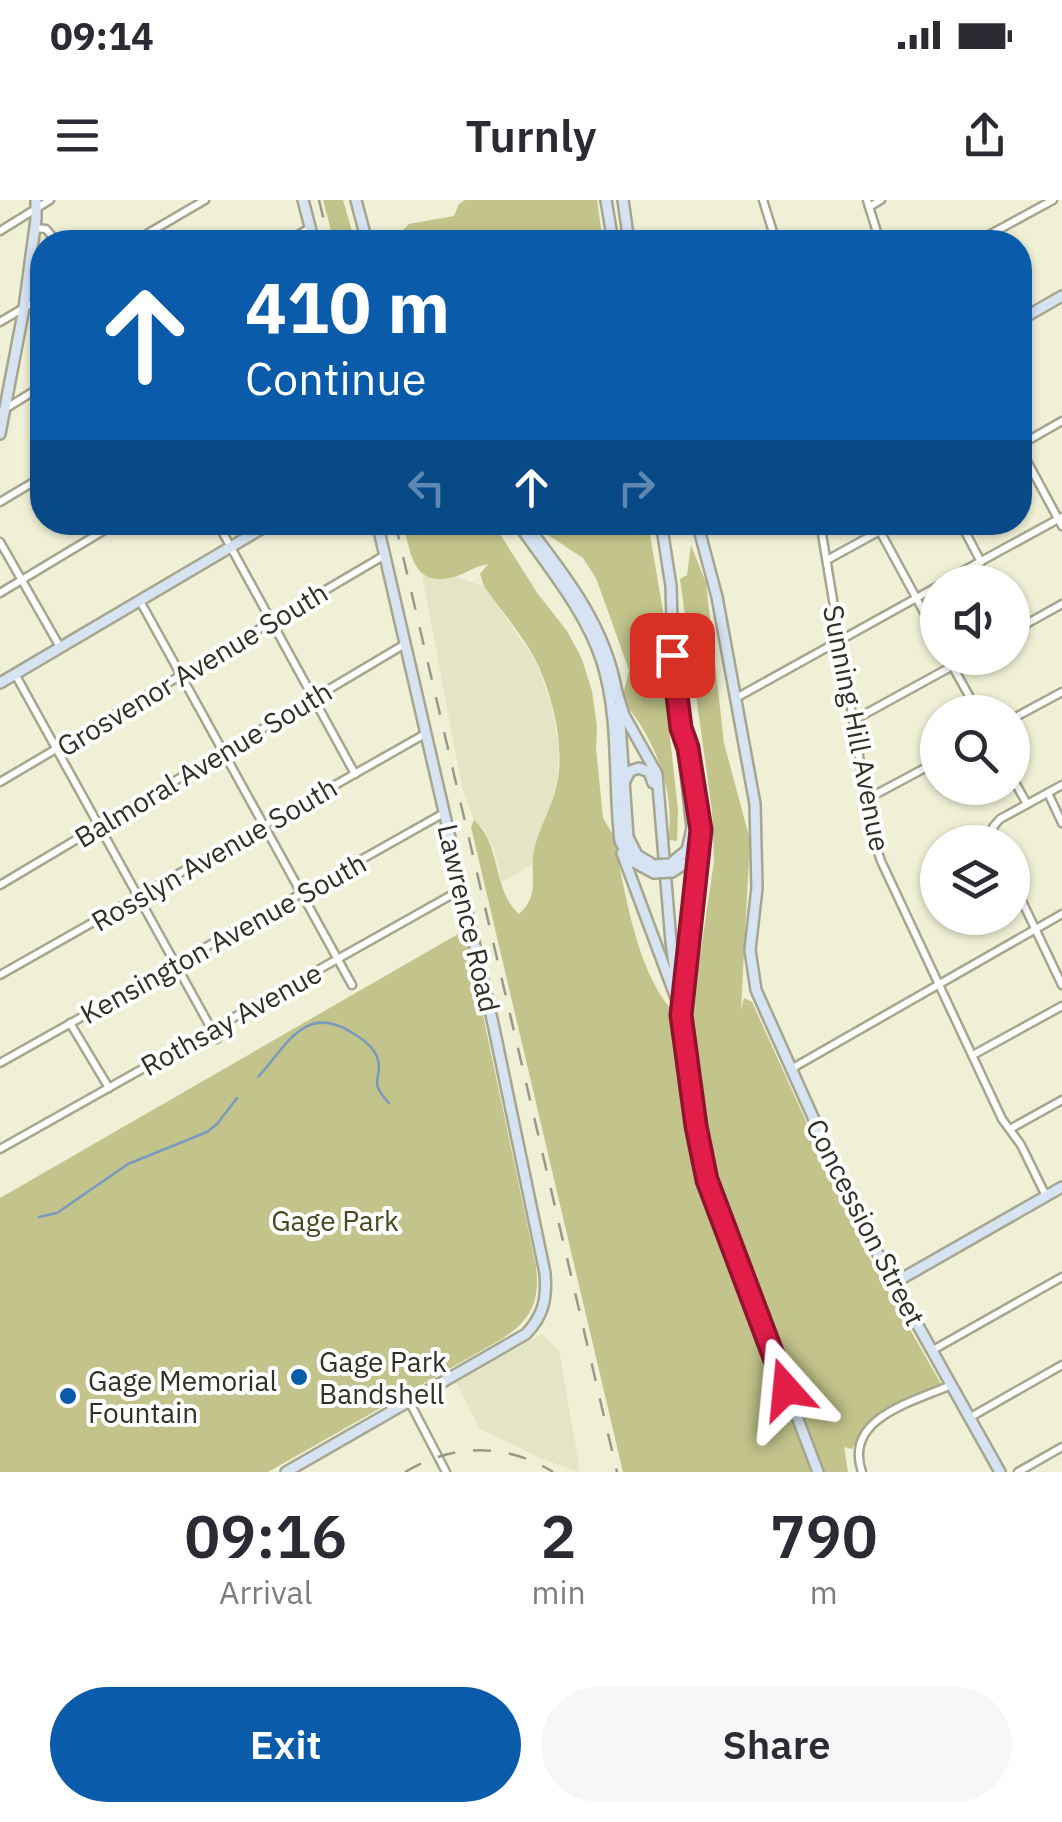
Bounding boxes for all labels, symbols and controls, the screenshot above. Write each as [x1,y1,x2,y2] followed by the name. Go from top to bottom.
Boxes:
[50,11,154,60] text: 09:14
[465,106,597,164] text: Turnly
[50,108,105,163] icon: menu
[957,108,1012,163] icon: share
[245,261,450,352] text: 410 m
[80,270,210,400] icon: ahead
[245,349,427,407] text: Continue
[399,460,454,515] icon: left
[504,460,559,515] icon: ahead
[609,460,664,515] icon: right
[920,565,1030,935] map controls
[920,565,1030,675] button: sound
[50,573,334,765] street label: Grosvenor Avenue South
[815,602,899,854] street label: Sunning Hill Avenue
[630,613,715,698] pin
[645,628,700,683] icon: arrive
[67,672,339,856] street label: Balmoral Avenue South
[920,695,1030,805] button: search
[84,769,344,939] street label: Rosslyn Avenue South
[429,820,509,1016] street label: Lawrence Road
[920,825,1030,935] button: layers
[74,844,372,1032] street label: Kensington Avenue South
[134,954,328,1084] street label: Rothsay Avenue
[798,1112,934,1332] street label: Concession Street
[271,1202,399,1239] park label: Gage Park
[734,1337,838,1441] position arrow
[319,1343,447,1412] place label: Gage Park Bandshell
[88,1362,277,1431] place label: Gage Memorial Fountain
[288,1366,310,1388] marker: Gage Park Bandshell
[57,1385,79,1407] marker: Gage Memorial Fountain
[184,1496,347,1575] text: 09:16
[541,1496,577,1575] text: 2
[770,1496,878,1575] text: 790
[219,1571,312,1613] text: Arrival
[531,1571,586,1613] text: min
[810,1571,838,1613] text: m
[50,1687,521,1802] button: Exit
[541,1687,1012,1802] button: Share

